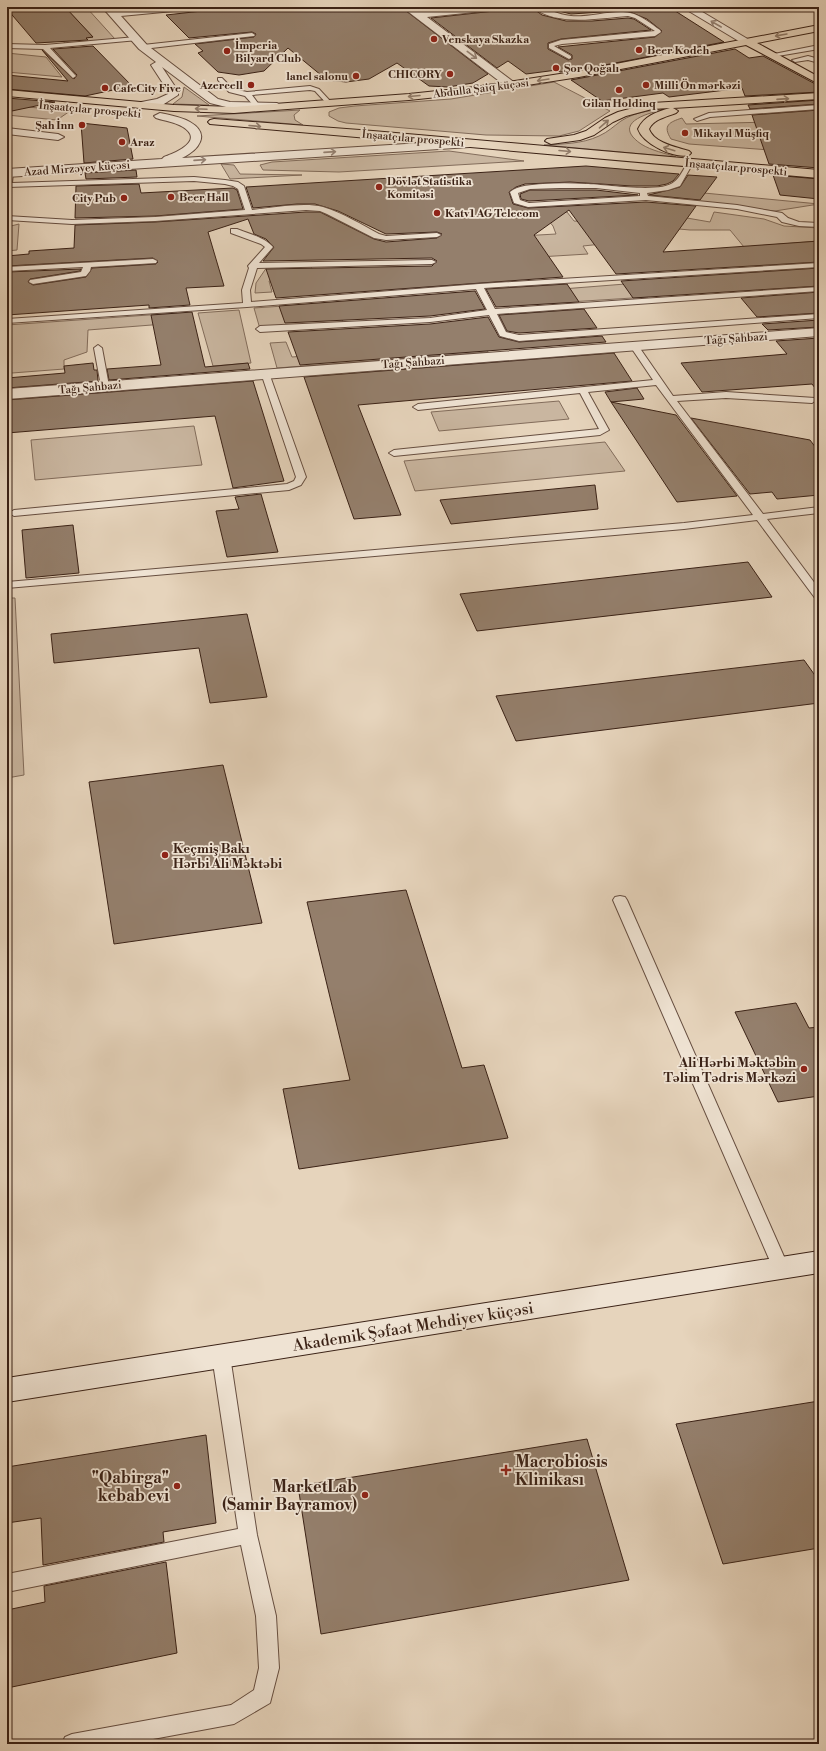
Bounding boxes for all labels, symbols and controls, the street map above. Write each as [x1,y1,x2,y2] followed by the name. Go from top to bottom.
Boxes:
[710,19,722,27] one-way arrow
[775,31,788,39] one-way arrow
[441,33,529,47] place label: Venskaya Skazka
[429,34,439,44] marker: Venskaya Skazka
[235,38,301,66] place label: İmperia Bilyard Club
[647,44,710,58] place label: Beer Kodeh
[634,45,644,55] marker: Beer Kodeh
[222,46,232,56] marker: İmperia Bilyard Club
[466,51,477,59] one-way arrow
[564,62,620,76] place label: Şor Qoğalı
[551,63,561,73] marker: Şor Qoğalı
[388,68,443,82] place label: CHICORY
[445,69,455,79] marker: CHICORY
[286,70,348,84] place label: lanel salonu
[351,71,361,81] marker: lanel salonu
[431,76,530,102] street label: Abdulla Şaiq küçəsi
[537,76,550,84] one-way arrow
[654,78,741,93] place label: Milli Ön mərkəzi
[199,79,243,93] place label: Azercell
[246,80,256,90] marker: Azercell
[641,80,651,90] marker: Milli Ön mərkəzi
[113,82,181,96] place label: CafeCity Five
[100,83,110,93] marker: CafeCity Five
[614,85,624,95] marker: Gilan Holdinq
[408,93,421,100] one-way arrow
[776,95,789,102] one-way arrow
[582,97,656,111] place label: Gilan Holdinq
[38,98,142,121] street label: İnşaatçılar prospekti
[195,105,208,113] one-way arrow
[35,118,74,133] place label: Şah İnn
[599,119,609,129] one-way arrow
[77,120,87,130] marker: Şah İnn
[248,122,261,129] one-way arrow
[361,127,465,150] street label: İnşaatçılar prospekti
[693,127,769,141] place label: Mikayıl Müşfiq
[680,128,690,138] marker: Mikayıl Müşfiq
[129,136,155,150] place label: Araz
[117,137,127,147] marker: Araz
[663,145,676,152] one-way arrow
[323,148,336,155] one-way arrow
[559,148,572,155] one-way arrow
[684,156,788,179] street label: İnşaatçılar prospekti
[193,157,206,164] one-way arrow
[23,158,131,180] street label: Azad Mirzəyev küçəsi
[387,175,472,202] place label: Dövlət Statistika Komitəsi
[374,182,384,192] marker: Dövlət Statistika Komitəsi
[179,191,229,205] place label: Beer Hall
[72,192,116,206] place label: City Pub
[166,192,176,202] marker: Beer Hall
[119,193,129,203] marker: City Pub
[445,207,539,221] place label: Katv1 AG Telecom
[432,208,442,218] marker: Katv1 AG Telecom
[704,330,769,348] street label: Tağı Şahbazi
[381,354,446,372] street label: Tağı Şahbazi
[58,378,123,398] street label: Tağı Şahbazi
[173,841,282,872] place label: Keçmiş Bakı Hərbi Ali Məktəbi
[160,850,170,860] marker: Keçmiş Bakı Hərbi Ali Məktəbi
[663,1055,796,1086] place label: Ali Hərbi Məktəbin Təlim Tədris Mərkəzi
[799,1064,809,1074] marker: Ali Hərbi Məktəbin Təlim Tədris Mərkəzi
[290,1298,535,1356] street label: Akademik Şəfaət Mehdiyev küçəsi
[515,1452,608,1490] place label: Macrobiosis Klinikası
[500,1464,512,1476] marker: Macrobiosis Klinikası
[92,1468,169,1506] place label: "Qabirga" kebab evi
[222,1477,357,1515] place label: MarketLab (Samir Bayramov)
[172,1481,182,1491] marker: "Qabirga" kebab evi
[360,1490,370,1500] marker: MarketLab (Samir Bayramov)

